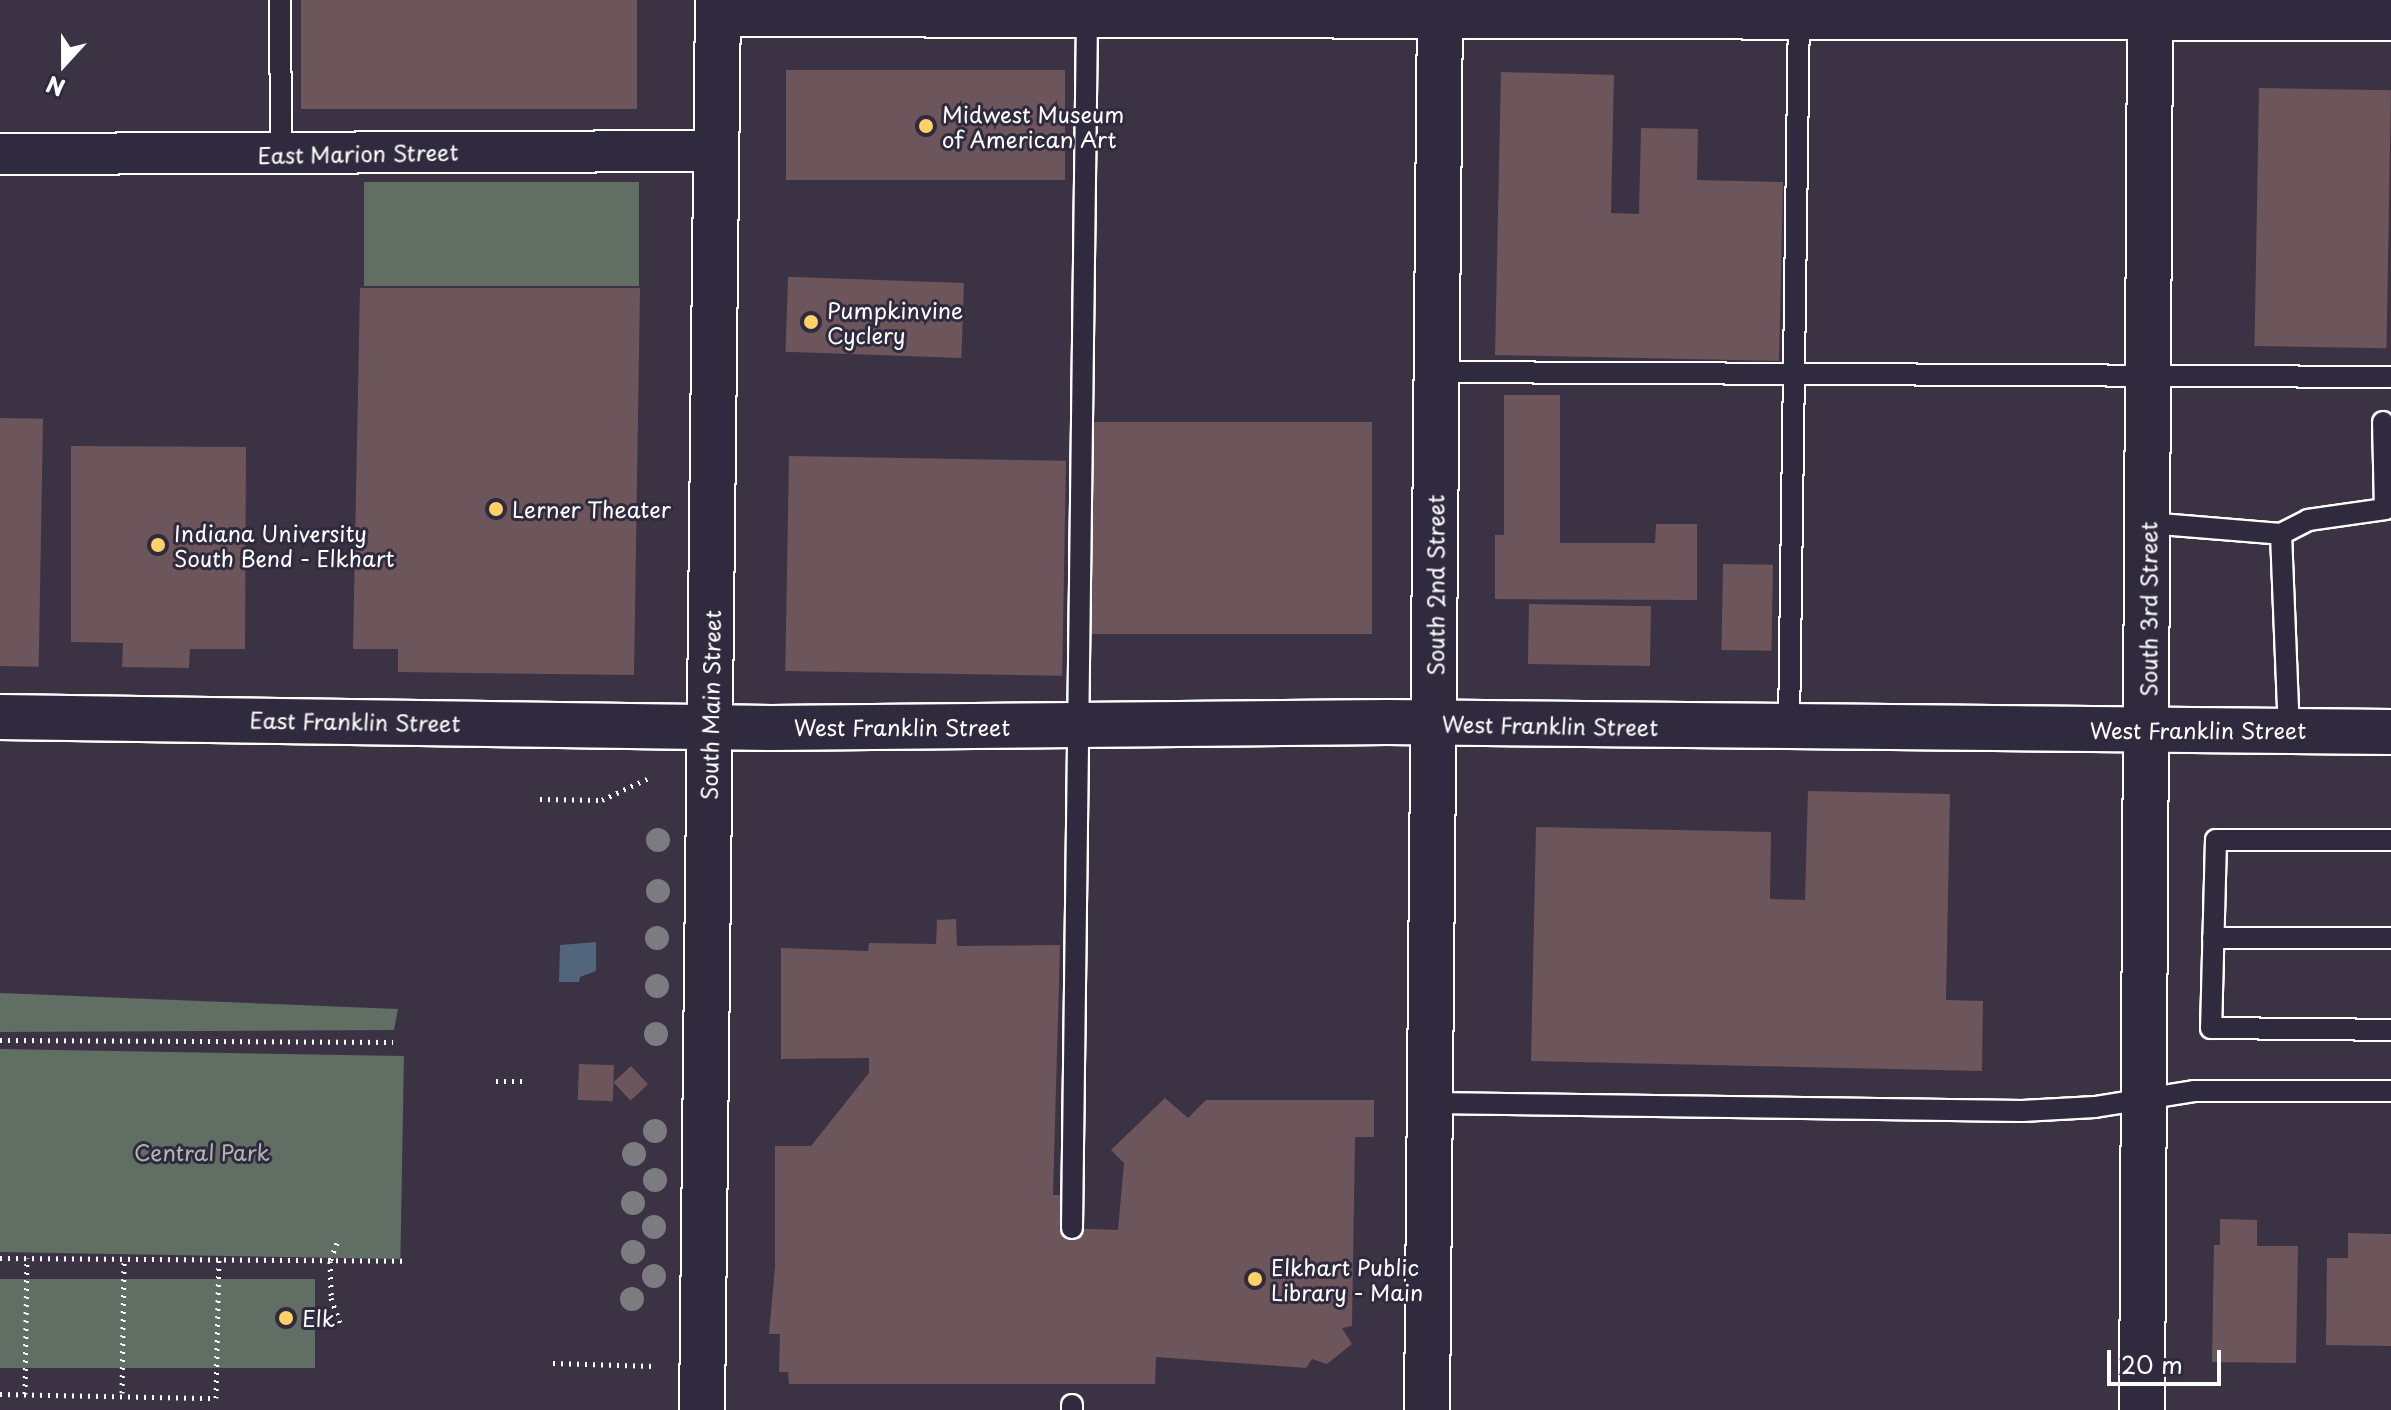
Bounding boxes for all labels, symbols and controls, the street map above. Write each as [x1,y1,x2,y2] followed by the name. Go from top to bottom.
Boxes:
[24,24,104,104] north arrow
[41,68,69,105] text: N
[942,100,1124,152] place label: Midwest Museum of American Art
[917,117,935,135] marker: Midwest Museum of American Art
[257,138,459,168] street label: East Marion Street
[827,296,963,348] place label: Pumpkinvine Cyclery
[802,313,820,331] marker: Pumpkinvine Cyclery
[1422,494,1448,676] street label: South 2nd Street
[512,496,672,522] place label: Lerner Theater
[487,500,505,518] marker: Lerner Theater
[174,519,398,570] place label: Indiana University South Bend - Elkhart
[2135,520,2161,698] street label: South 3rd Street
[149,536,167,554] marker: Indiana University South Bend - Elkhart
[695,608,725,802] street label: South Main Street
[248,706,462,736] street label: East Franklin Street
[1440,710,1660,740] street label: West Franklin Street
[792,714,1012,740] street label: West Franklin Street
[2088,717,2308,743] street label: West Franklin Street
[134,1139,270,1165] park label: Central Park
[1271,1253,1425,1304] place label: Elkhart Public Library - Main
[1246,1270,1264,1288] marker: Elkhart Public Library - Main
[302,1305,335,1331] place label: Elk
[277,1309,295,1327] marker: Elk
[2111,1334,2225,1384] scale bar
[2121,1346,2183,1382] text: 20 m

